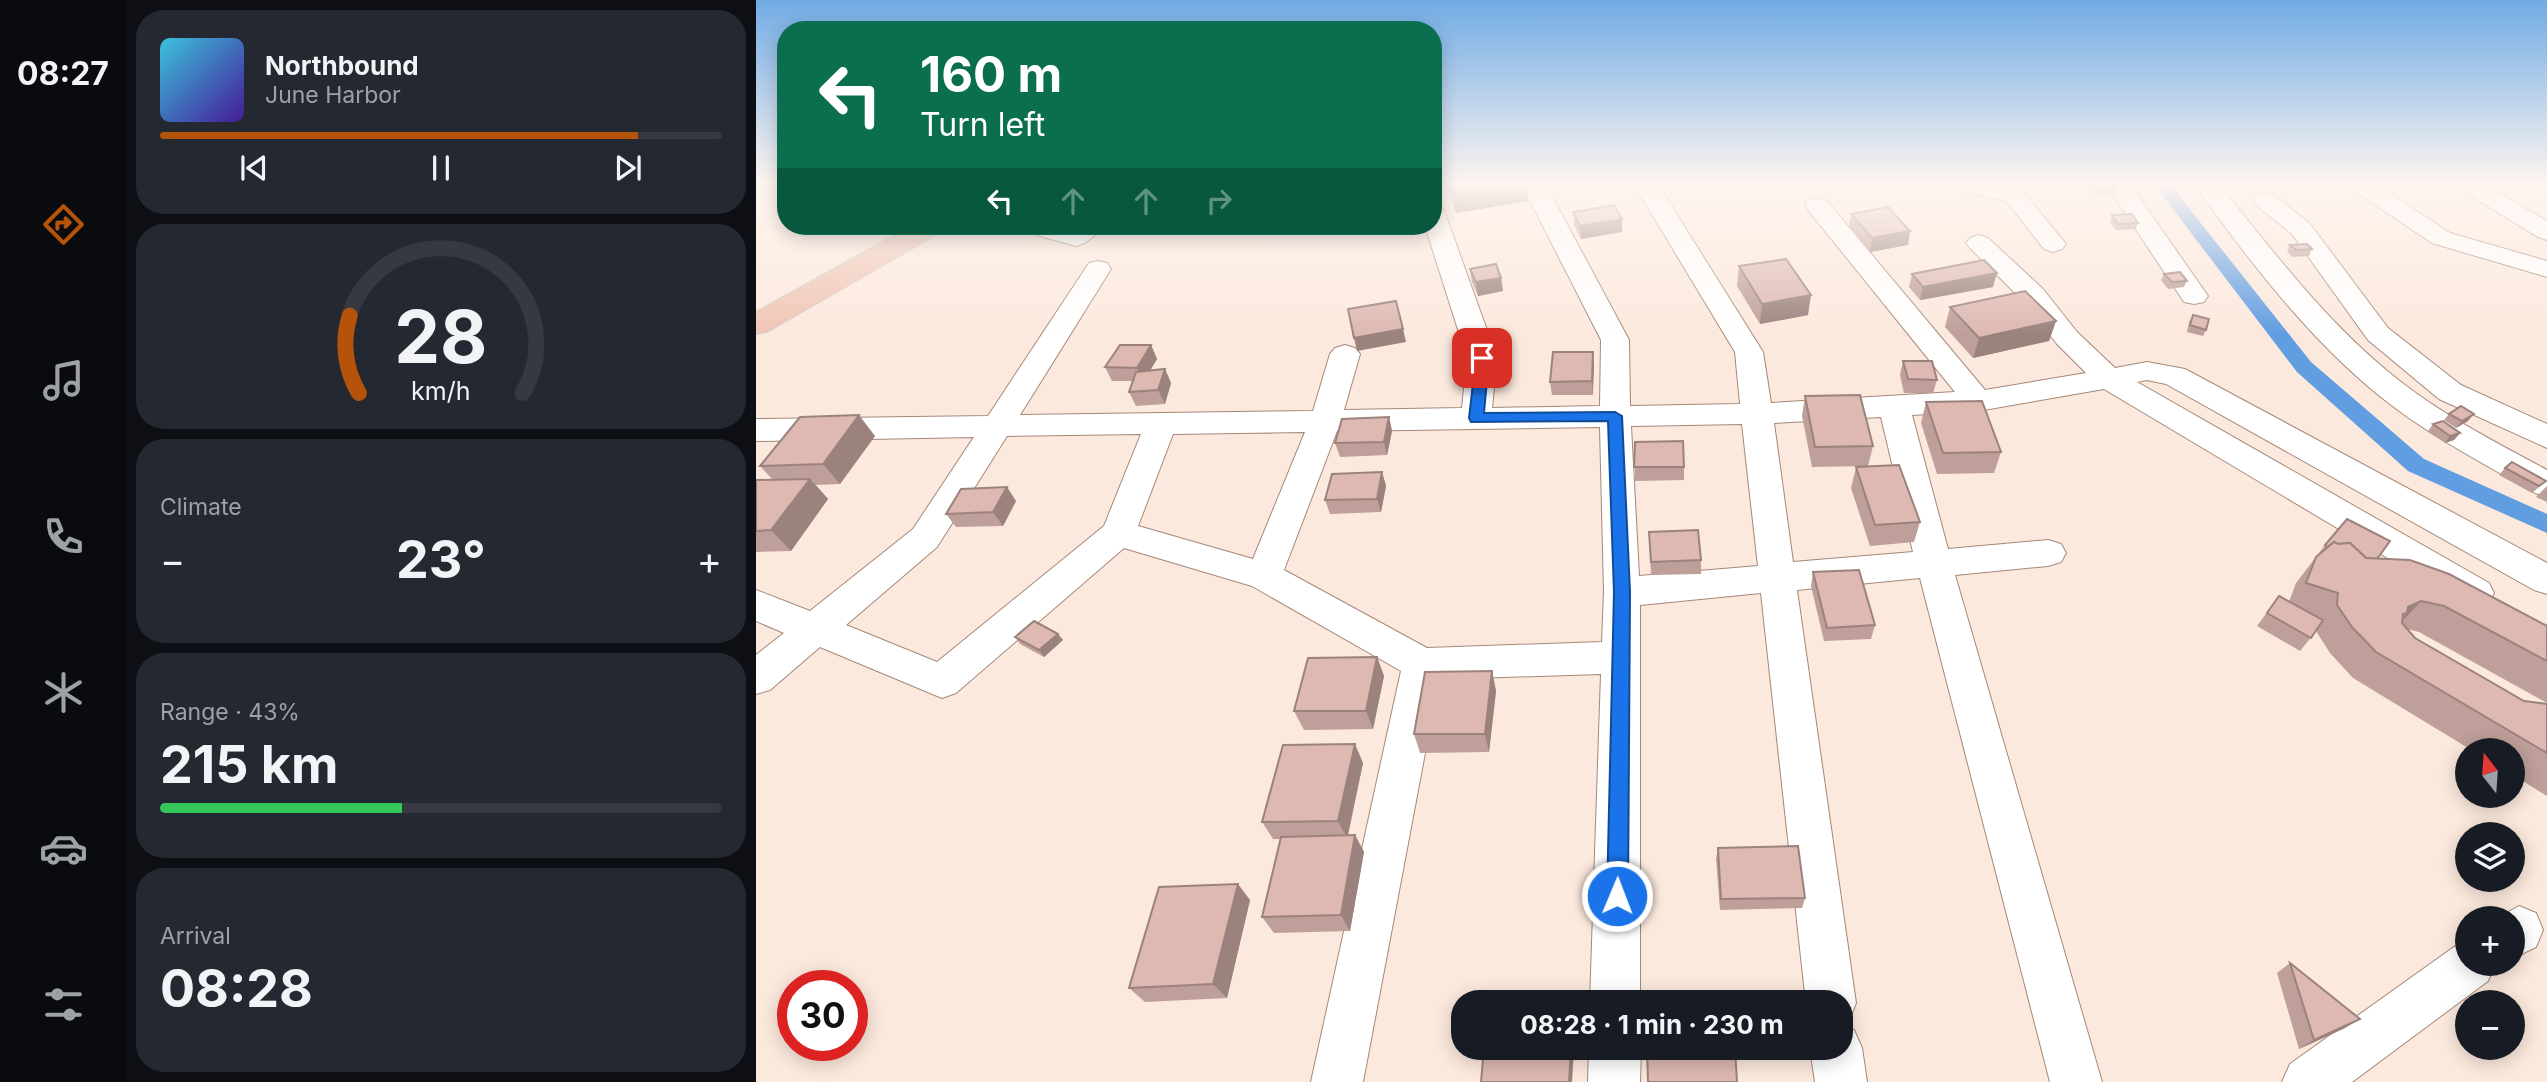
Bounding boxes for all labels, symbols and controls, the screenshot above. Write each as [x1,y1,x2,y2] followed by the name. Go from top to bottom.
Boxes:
[920,45,1062,104] text: 160 m
[805,49,896,140] icon: left
[265,50,419,81] text: Northbound
[17,54,109,93] text: 08:27
[265,81,401,109] text: June Harbor
[920,105,1045,144] text: Turn left
[235,149,273,187] icon: previous
[422,149,460,187] icon: pause
[609,149,647,187] icon: next
[981,182,1019,220] icon: left
[1054,182,1092,220] icon: ahead
[1127,182,1165,220] icon: ahead
[1200,182,1238,220] icon: right
[39,200,88,249] icon: directions
[394,292,488,381] text: 28
[1452,328,1512,388] pin
[1463,339,1501,377] icon: arrive
[39,356,88,405] icon: music
[411,375,471,405] text: km/h
[160,493,242,521] text: Climate
[39,512,88,561] icon: phone
[396,528,486,591] text: 23°
[160,537,185,583] text: −
[697,537,722,583] text: +
[39,668,88,717] icon: climate
[160,698,300,726] text: Range · 43%
[160,733,338,796] text: 215 km
[2455,738,2525,808] north arrow
[2455,738,2525,1060] map controls
[2455,822,2525,892] button: layers
[39,824,88,873] icon: car
[1580,859,1654,933] position arrow
[2455,906,2525,976] button: +
[160,922,231,950] text: Arrival
[160,957,313,1020] text: 08:28
[777,970,868,1061] speed limit sign: 30
[39,980,88,1029] icon: filters
[2455,990,2525,1060] button: −
[1520,1009,1784,1040] text: 08:28 · 1 min · 230 m

